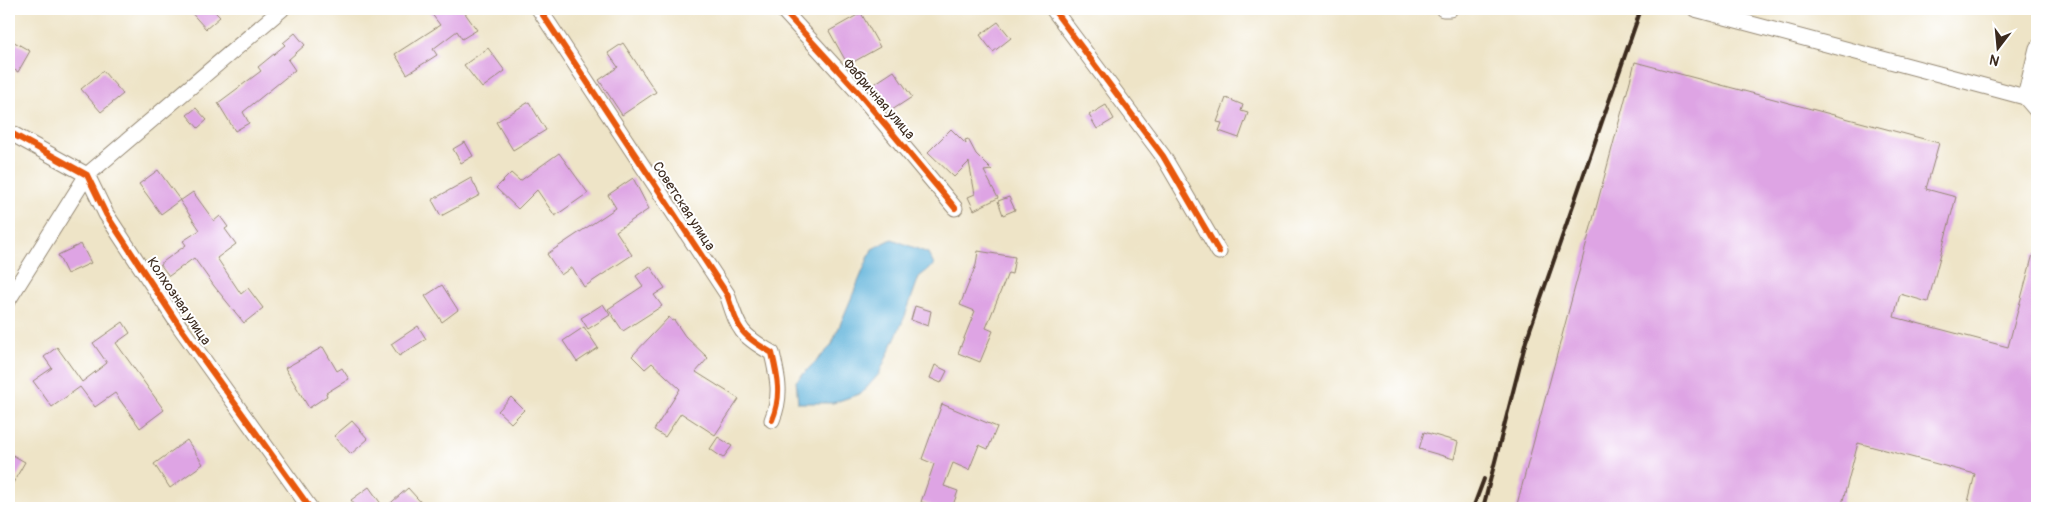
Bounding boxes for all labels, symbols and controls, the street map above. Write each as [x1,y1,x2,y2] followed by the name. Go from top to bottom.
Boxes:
[1974,22,2024,72] north arrow
[1988,51,2001,69] text: N
[839,55,919,143] street label: Фабричная улица
[649,158,719,254] street label: Советская улица
[143,254,215,348] street label: Колхозная улица

